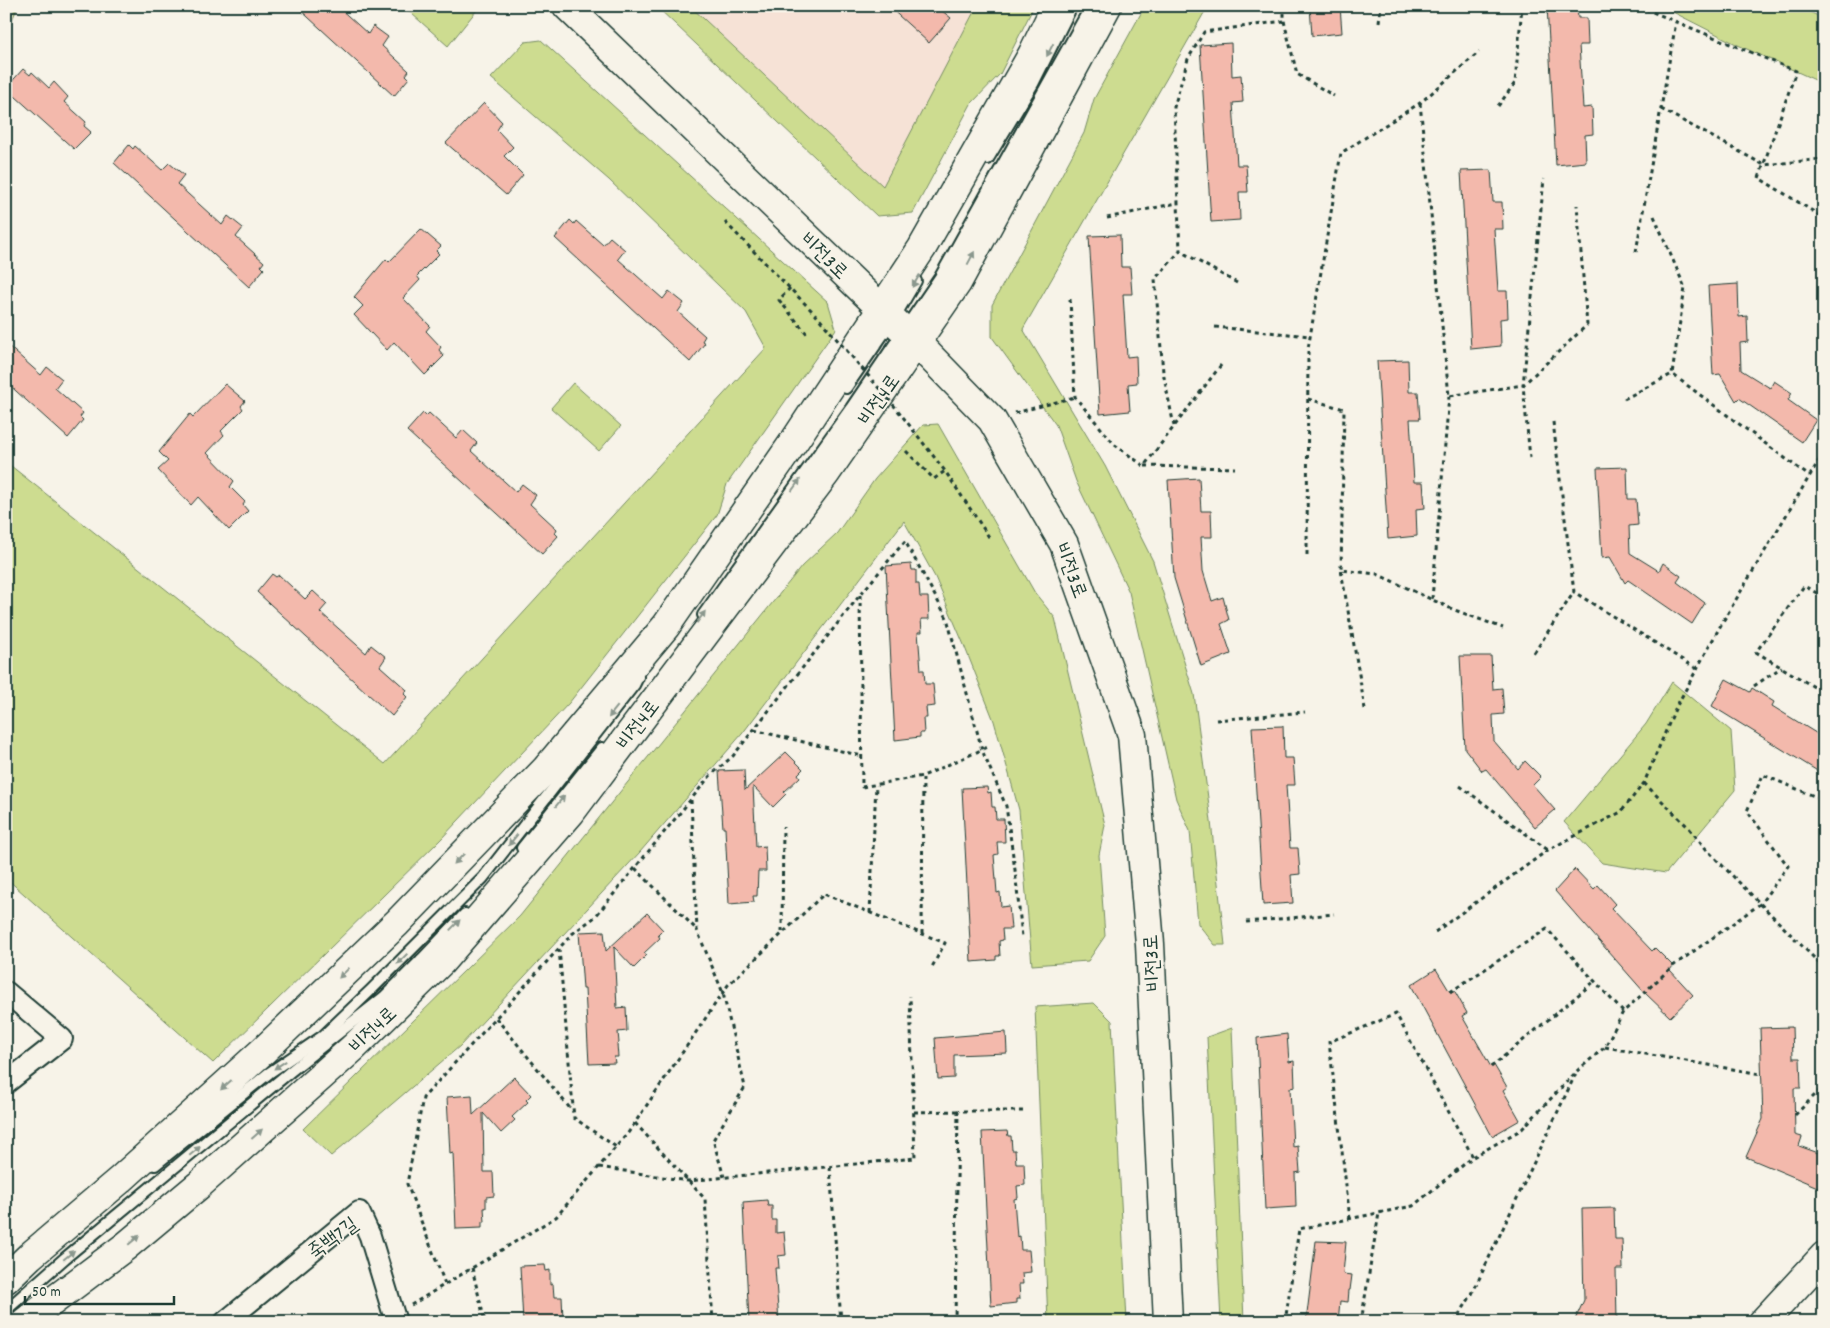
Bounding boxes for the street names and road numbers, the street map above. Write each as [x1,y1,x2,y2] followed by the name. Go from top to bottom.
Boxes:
[793,227,853,287] street label: 비전3로
[853,370,908,432] street label: 비전4로
[1046,539,1093,603] street label: 비전3로
[611,695,668,757] street label: 비전4로
[1139,934,1169,992] street label: 비전3로
[344,1001,404,1061] street label: 비전4로
[303,1212,365,1267] street label: 죽백7길

